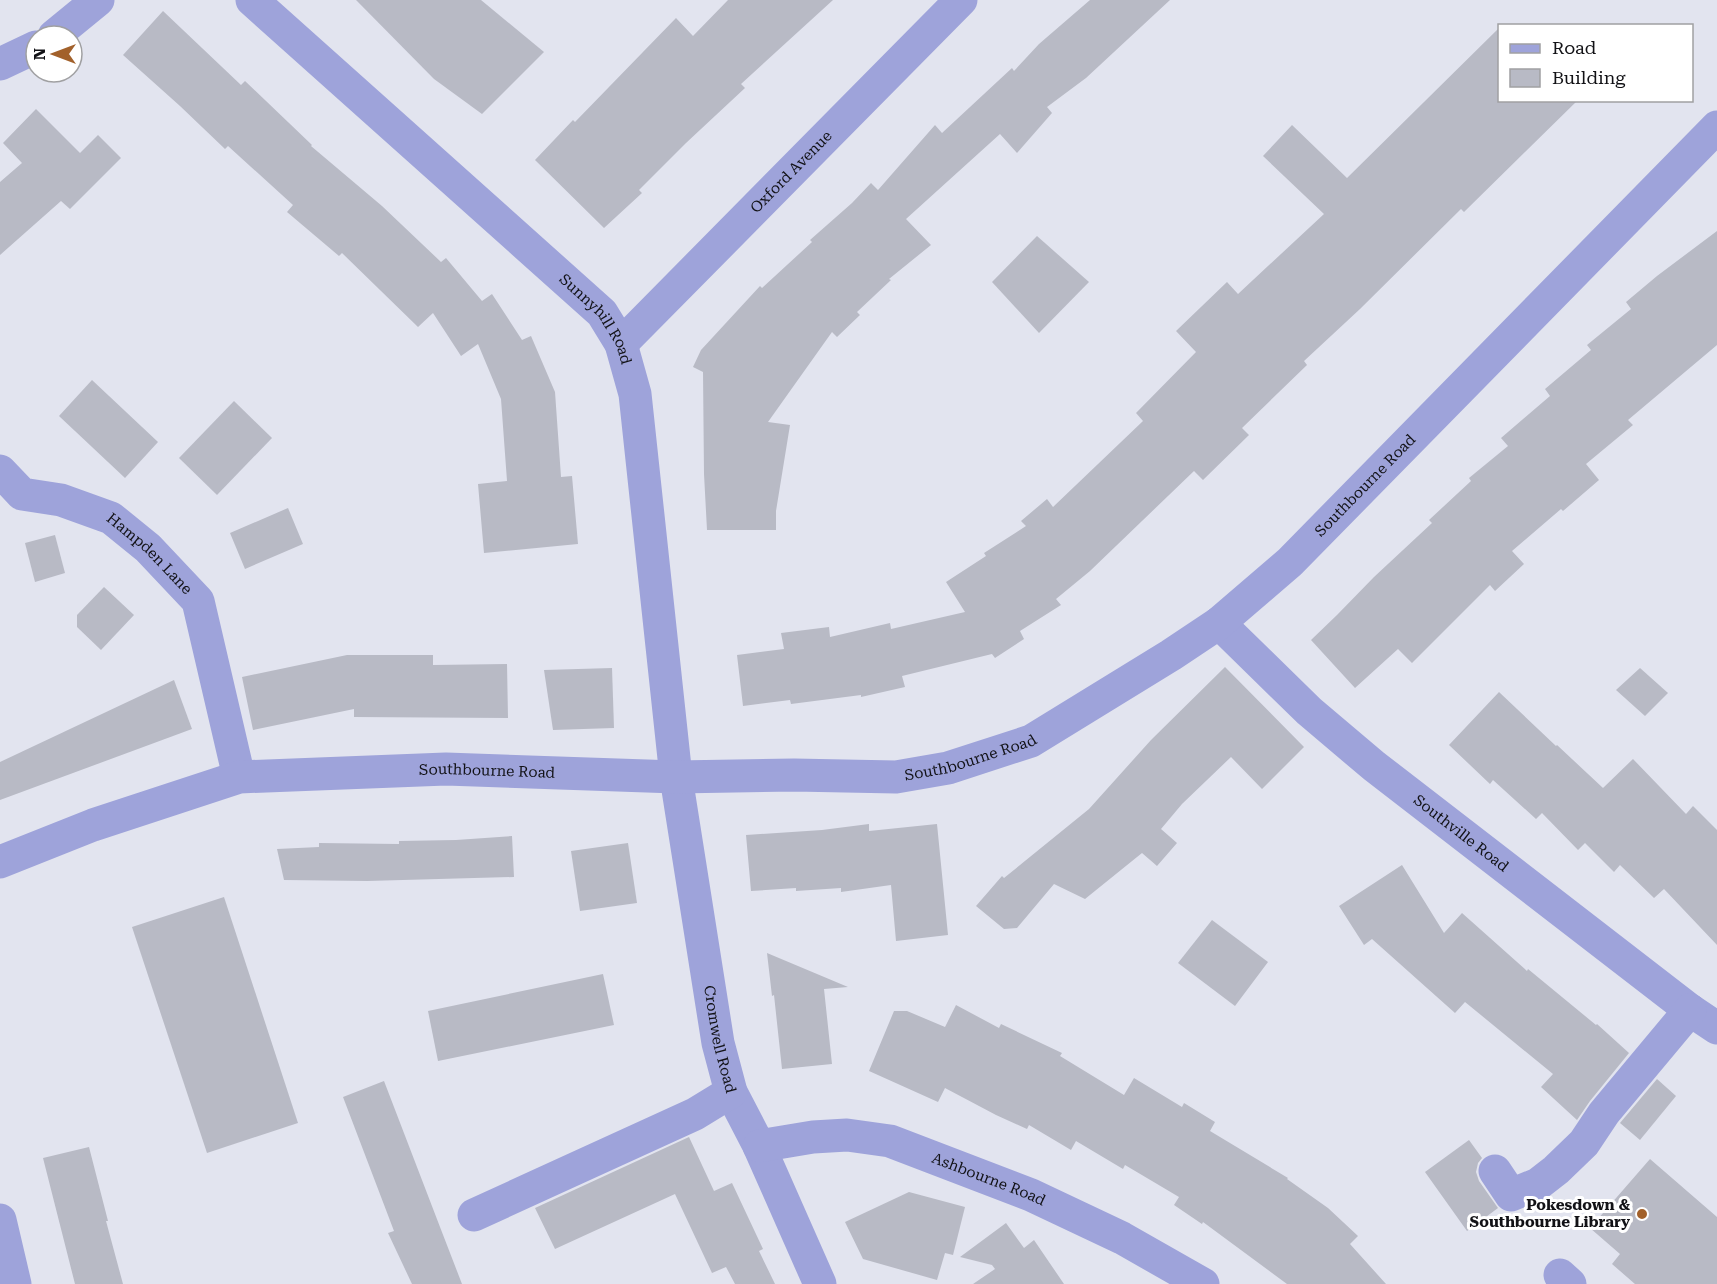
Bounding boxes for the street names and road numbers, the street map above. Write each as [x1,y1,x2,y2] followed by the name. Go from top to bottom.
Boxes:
[746,127,836,217] street label: Oxford Avenue
[556,270,635,367] street label: Sunnyhill Road
[1311,430,1420,540] street label: Southbourne Road
[103,509,196,598] street label: Hampden Lane
[903,731,1040,784] street label: Southbourne Road
[419,760,556,782] street label: Southbourne Road
[1410,791,1512,876] street label: Southville Road
[700,984,740,1096] street label: Cromwell Road
[929,1149,1049,1210] street label: Ashbourne Road

